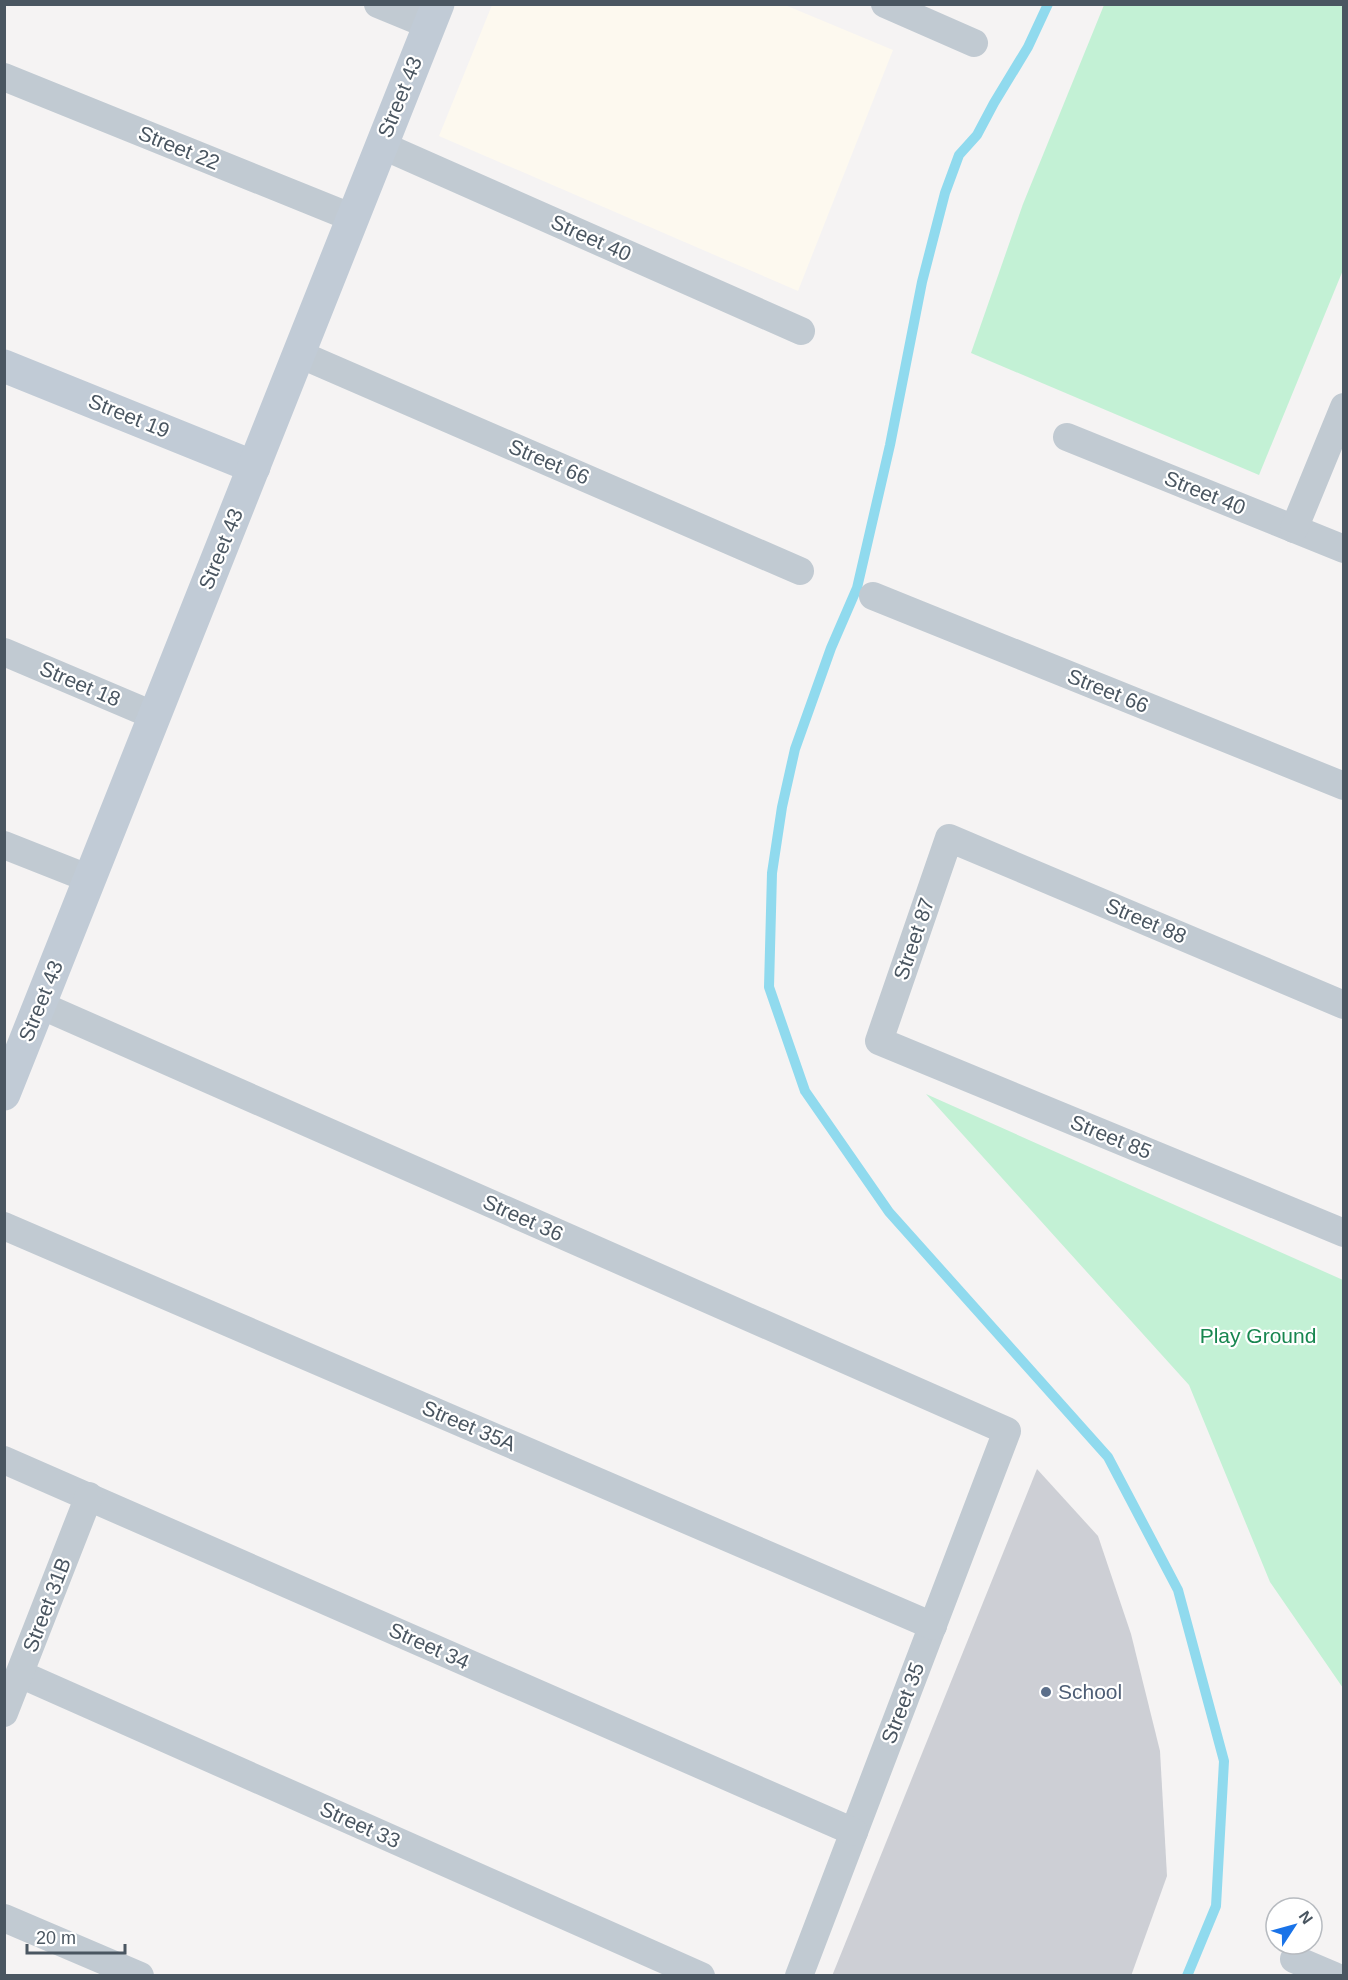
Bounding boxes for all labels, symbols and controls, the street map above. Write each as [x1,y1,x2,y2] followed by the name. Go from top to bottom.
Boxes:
[373,53,426,141] street label: Street 43
[135,121,223,174] street label: Street 22
[548,210,635,265] street label: Street 40
[85,389,173,442] street label: Street 19
[505,434,593,489] street label: Street 66
[1161,466,1249,519] street label: Street 40
[194,505,247,593] street label: Street 43
[36,656,124,711] street label: Street 18
[1064,664,1152,717] street label: Street 66
[1102,893,1190,948] street label: Street 88
[889,895,938,983] street label: Street 87
[14,957,67,1045] street label: Street 43
[1067,1110,1155,1163] street label: Street 85
[480,1190,567,1245] street label: Street 36
[1200,1324,1316,1347] park label: Play Ground
[419,1396,519,1456] street label: Street 35A
[18,1554,75,1655] street label: Street 31B
[386,1618,473,1674] street label: Street 34
[877,1659,929,1747] street label: Street 35
[1058,1680,1122,1703] place label: School
[1039,1685,1053,1699] marker: School
[317,1797,404,1852] street label: Street 33
[1264,1896,1324,1956] north arrow
[1295,1908,1316,1927] text: N
[27,1917,124,1955] scale bar
[36,1928,76,1948] text: 20 m

